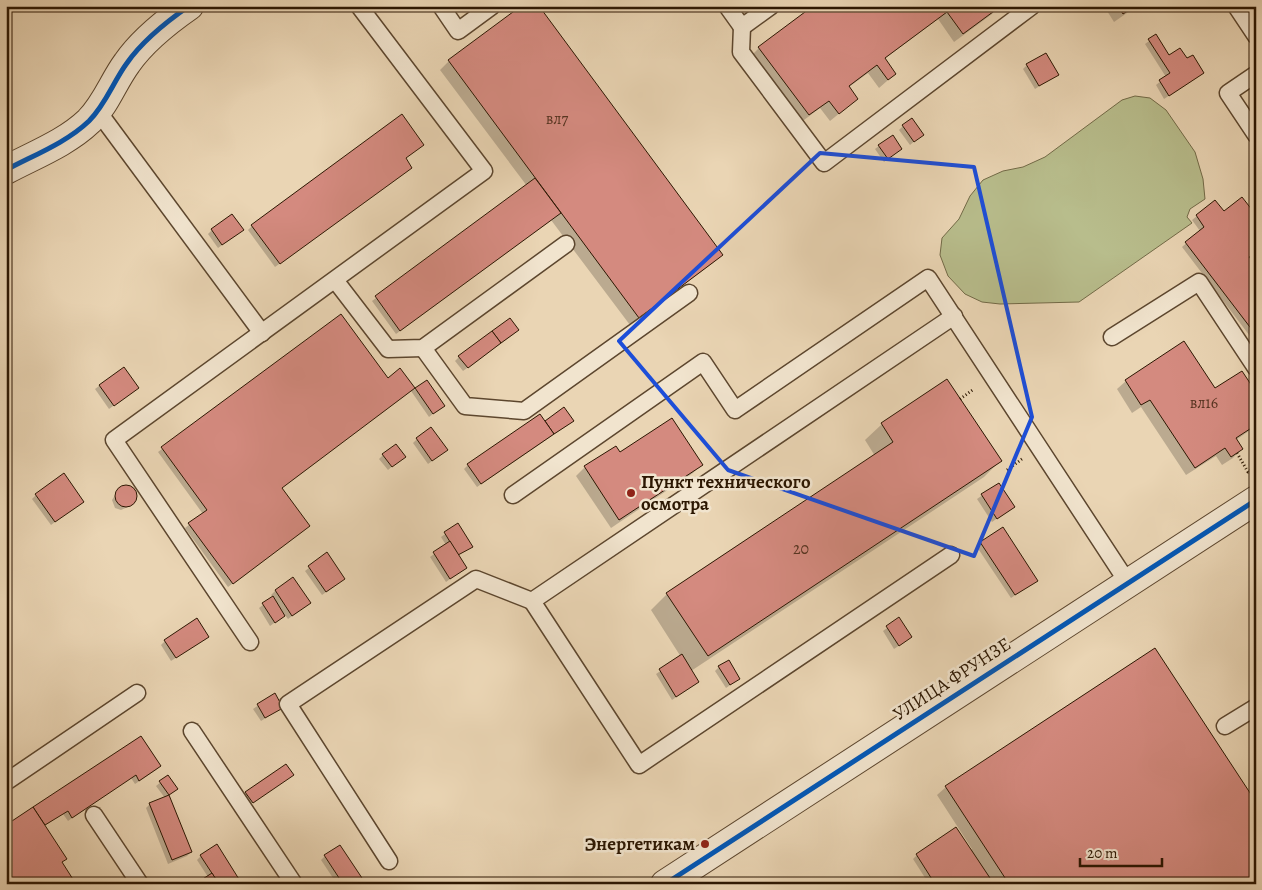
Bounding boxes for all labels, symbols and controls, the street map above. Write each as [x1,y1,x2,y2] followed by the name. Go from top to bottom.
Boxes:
[546,108,568,130] house number: вл7
[1190,392,1218,414] house number: вл16
[641,469,811,517] place label: Пункт технического осмотра
[625,487,637,499] marker: Пункт технического осмотра
[793,538,809,560] house number: 20
[888,631,1016,727] street label: УЛИЦА ФРУНЗЕ
[584,831,695,857] place label: Энергетикам
[1080,835,1162,867] scale bar
[699,838,711,850] marker: Энергетикам
[1087,843,1118,863] text: 20 m

